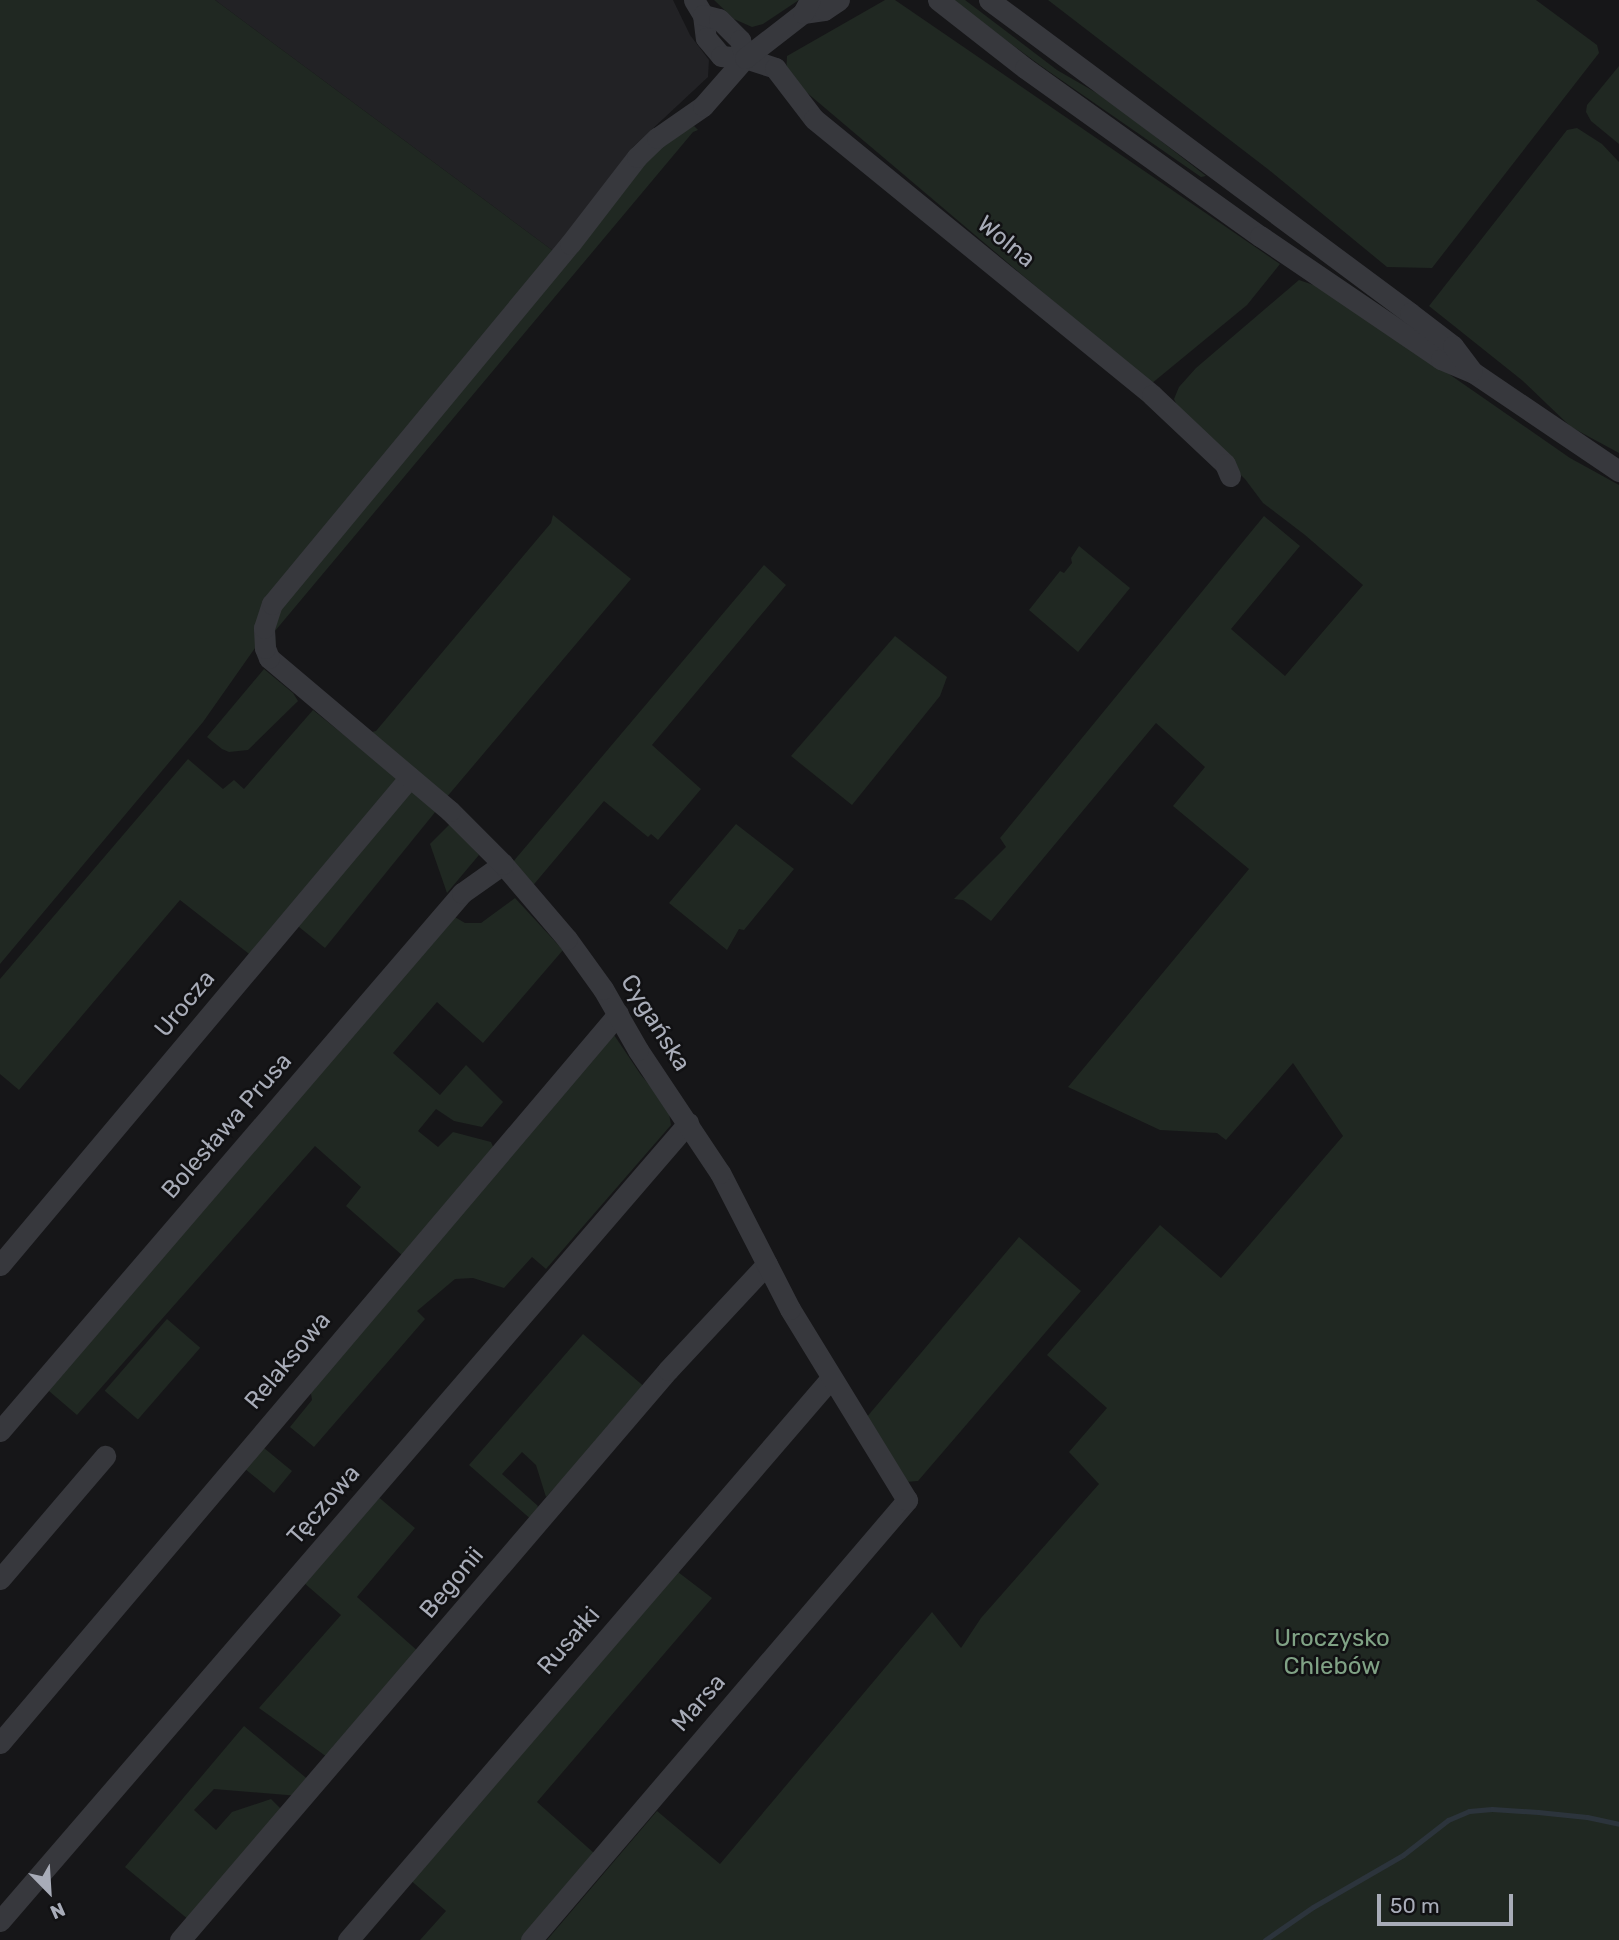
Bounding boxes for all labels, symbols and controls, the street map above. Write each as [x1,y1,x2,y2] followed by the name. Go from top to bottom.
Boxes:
[971,210,1041,274] street label: Wolna
[149,965,221,1043] street label: Urocza
[614,969,696,1077] street label: Cygańska
[156,1047,298,1205] street label: Bolesława Prusa
[239,1307,337,1415] street label: Relaksowa
[282,1459,366,1551] street label: Tęczowa
[414,1542,490,1624] street label: Begonii
[532,1601,606,1681] street label: Rusałki
[1274,1625,1390,1681] park label: Uroczysko Chlebów
[666,1668,732,1738] street label: Marsa
[14,1856,84,1926] north arrow
[1381,1881,1518,1925] scale bar
[1390,1893,1440,1918] text: 50 m
[47,1897,69,1924] text: N

